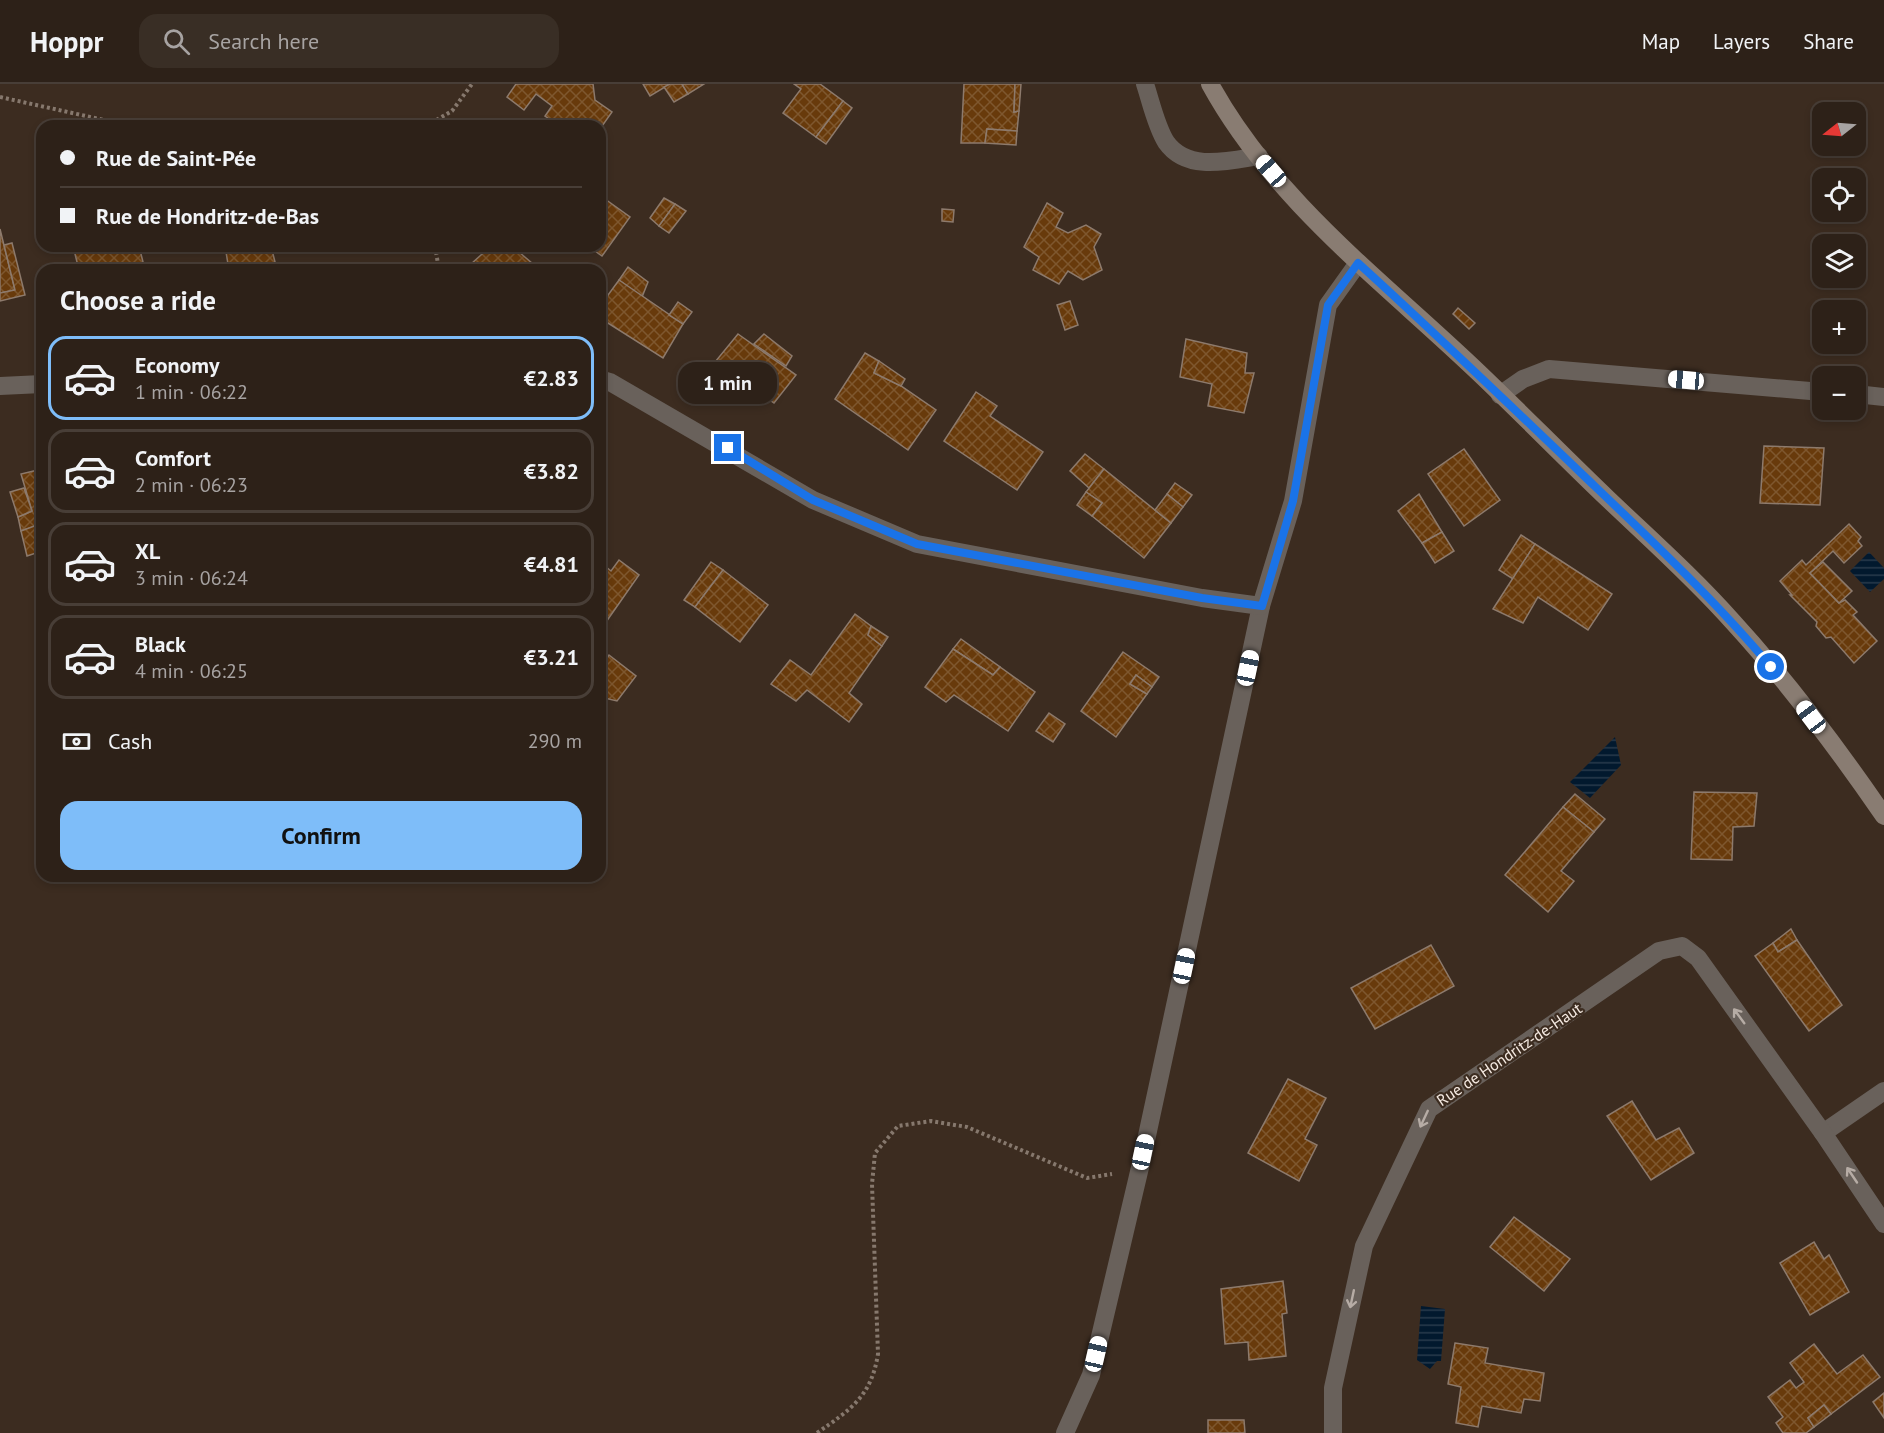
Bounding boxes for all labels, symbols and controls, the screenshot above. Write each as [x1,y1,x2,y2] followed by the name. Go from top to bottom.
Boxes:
[139,14,559,68] search box
[30,23,103,60] text: Hoppr
[160,25,193,58] icon: search
[208,27,319,55] text: Search here
[1642,28,1680,55] text: Map
[1713,28,1770,55] text: Layers
[1803,28,1854,55] text: Share
[1812,102,1866,156] north arrow
[1812,102,1866,420] map controls
[96,144,256,172] text: Rue de Saint-Pée
[1252,152,1290,190] car
[1812,168,1866,222] button: locate
[96,202,319,230] text: Rue de Hondritz-de-Bas
[1812,234,1866,288] button: layers
[60,283,216,317] text: Choose a ride
[1812,300,1866,354] button: +
[63,351,117,405] icon: car
[135,351,219,379] text: Economy
[678,361,777,403] callout: 1 min
[524,364,579,392] text: €2.83
[1812,366,1866,420] button: −
[1667,369,1705,391] car
[703,370,752,396] text: 1 min
[135,379,248,405] text: 1 min · 06:22
[714,434,741,461] route end
[63,444,117,498] icon: car
[135,444,211,472] text: Comfort
[524,457,579,485] text: €3.82
[135,472,248,498] text: 2 min · 06:23
[63,537,117,591] icon: car
[135,537,160,565] text: XL
[524,550,579,578] text: €4.81
[135,565,248,591] text: 3 min · 06:24
[63,630,117,684] icon: car
[135,630,186,658] text: Black
[524,643,579,671] text: €3.21
[1235,649,1261,687] car
[1757,653,1784,680] route start
[135,658,248,684] text: 4 min · 06:25
[1793,697,1829,737] car
[60,725,93,758] icon: cash
[108,727,152,755] text: Cash
[528,728,582,754] text: 290 m
[60,801,582,870] button: Confirm
[1171,947,1197,985] car
[1433,998,1586,1110] street label: Rue de Hondritz-de-Haut
[1733,1008,1746,1024] one-way arrow
[1417,1110,1429,1128] one-way arrow
[1130,1133,1156,1171] car
[1845,1167,1858,1184] one-way arrow
[1346,1289,1357,1309] one-way arrow
[1083,1334,1109,1374] car

